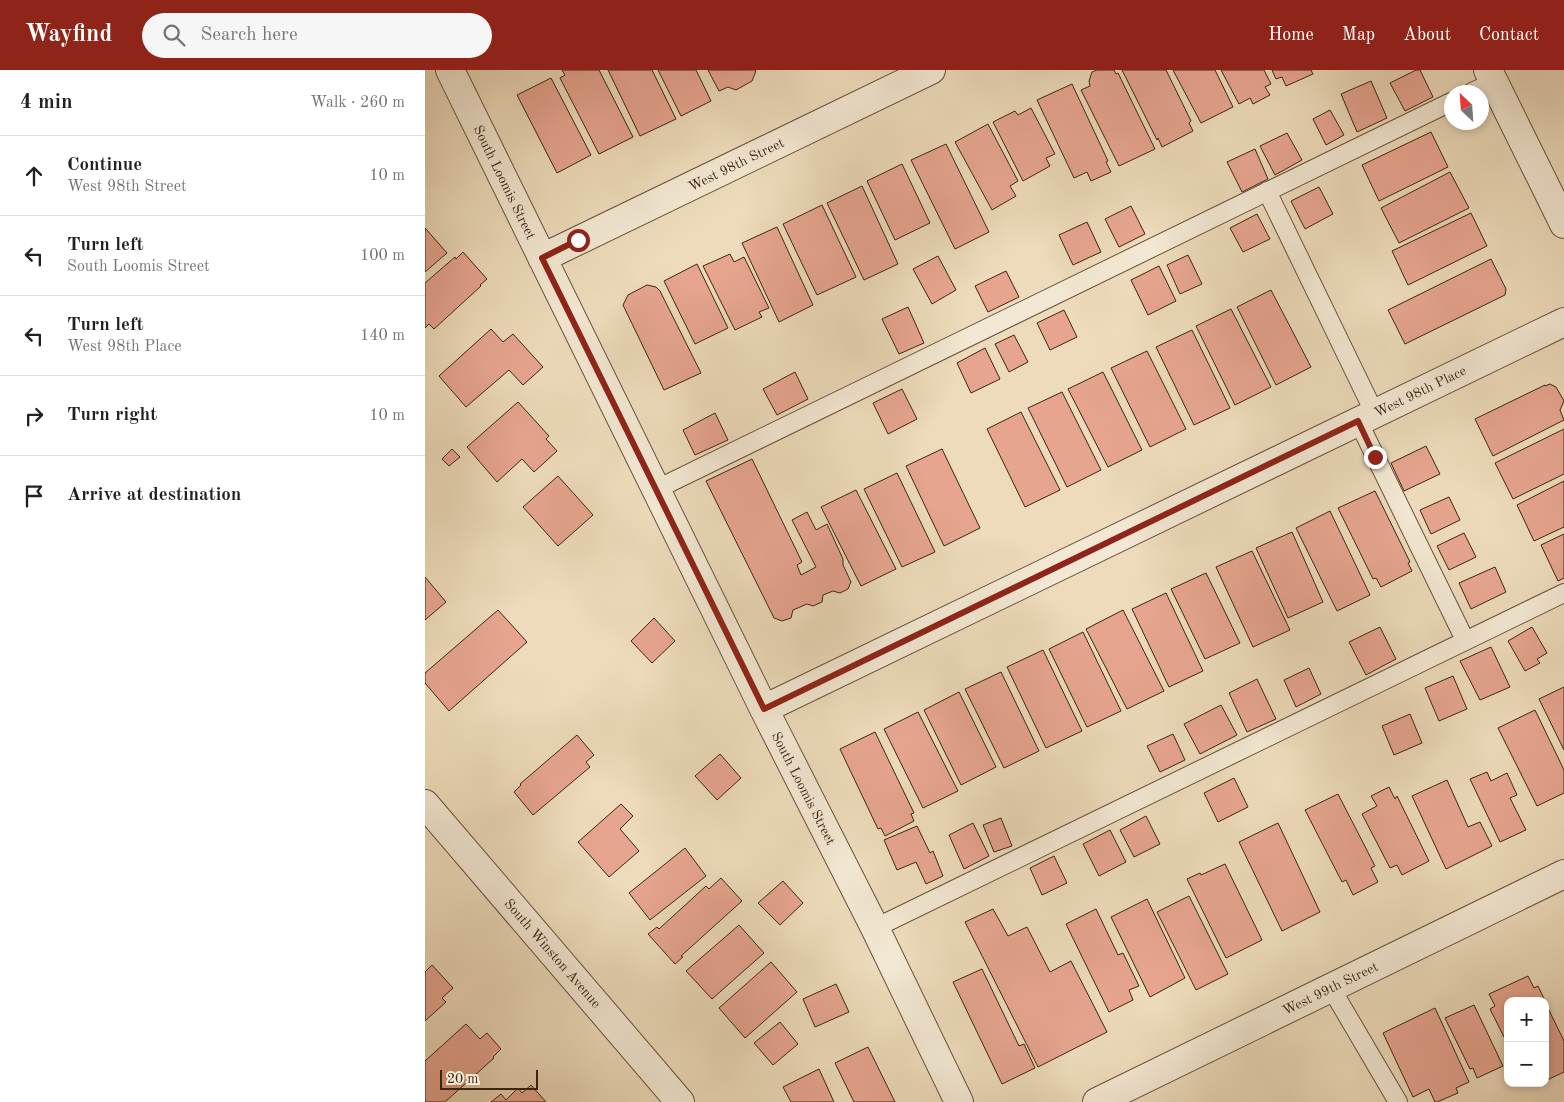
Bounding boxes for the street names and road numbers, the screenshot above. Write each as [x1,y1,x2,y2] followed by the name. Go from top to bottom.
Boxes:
[470,123,538,242] street label: South Loomis Street
[686,136,787,194] street label: West 98th Street
[1372,364,1469,420] street label: West 98th Place
[769,730,838,847] street label: South Loomis Street
[501,897,603,1011] street label: South Winston Avenue
[1280,960,1381,1018] street label: West 99th Street

